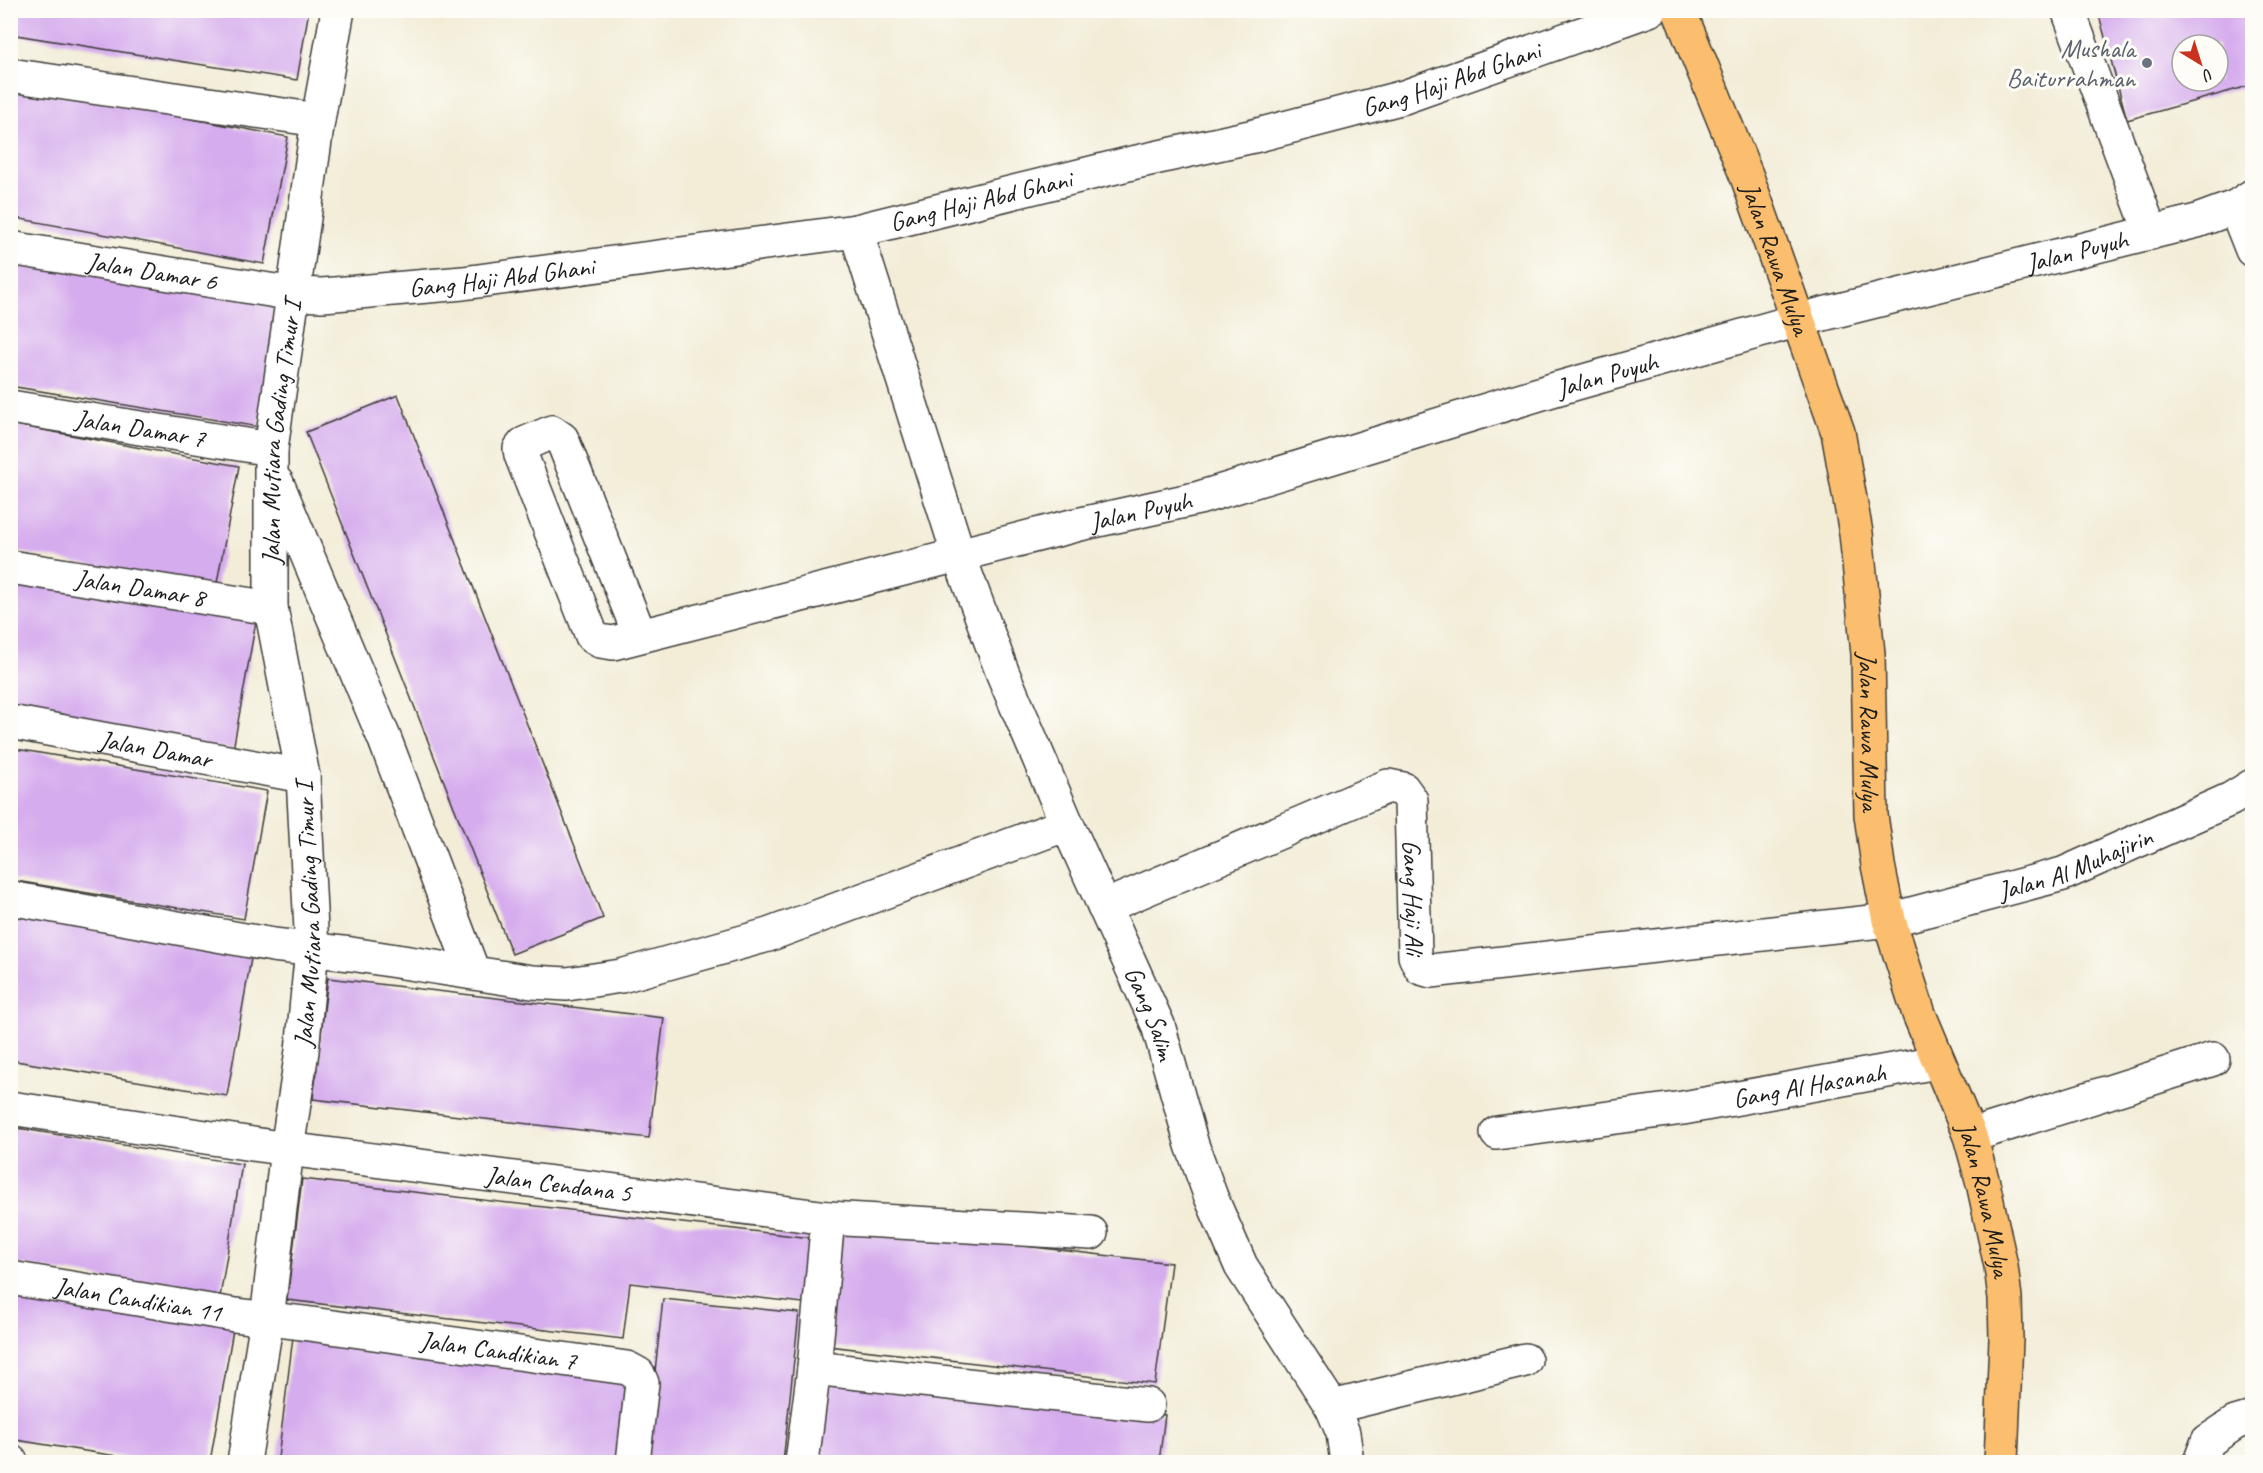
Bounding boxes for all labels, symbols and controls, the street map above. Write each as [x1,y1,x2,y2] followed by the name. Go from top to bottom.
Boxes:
[2007,32,2137,95] place label: Mushala Baiturrahman
[1358,33,1548,124] street label: Gang Haji Abd Ghani
[2170,33,2230,93] north arrow
[2140,56,2154,70] marker: Mushala Baiturrahman
[2197,64,2218,86] text: U
[886,162,1078,239] street label: Gang Haji Abd Ghani
[1733,177,1819,341] street label: Jalan Rawa Mulya
[2021,222,2133,280] street label: Jalan Puyuh
[83,244,221,298] street label: Jalan Damar 6
[407,249,599,305] street label: Gang Haji Abd Ghani
[255,293,310,567] street label: Jalan Mutiara Gading Timur I
[1551,344,1663,405] street label: Jalan Puyuh
[71,401,209,455] street label: Jalan Damar 7
[1085,484,1197,539] street label: Jalan Puyuh
[71,561,210,615] street label: Jalan Damar 8
[1851,650,1887,814] street label: Jalan Rawa Mulya
[95,722,217,776] street label: Jalan Damar
[286,776,329,1050] street label: Jalan Mutiara Gading Timur I
[1993,820,2159,908] street label: Jalan Al Muhajirin
[1395,839,1431,959] street label: Gang Haji Ali
[1117,961,1184,1066] street label: Gang Salim
[1730,1055,1890,1116] street label: Gang Al Hasanah
[1948,1115,2019,1281] street label: Jalan Rawa Mulya
[482,1158,635,1210] street label: Jalan Cendana 5
[50,1269,225,1330] street label: Jalan Candikian 11
[417,1323,580,1378] street label: Jalan Candikian 7

